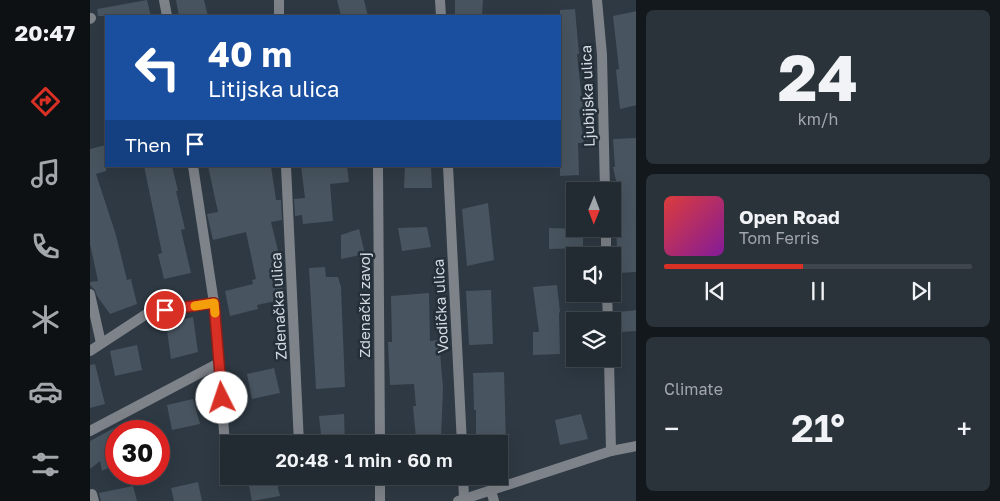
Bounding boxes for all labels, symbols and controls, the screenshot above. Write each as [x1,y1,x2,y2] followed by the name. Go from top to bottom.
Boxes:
[15,19,75,46] text: 20:47
[208,33,292,75] text: 40 m
[125,35,190,100] icon: left
[778,37,858,115] text: 24
[576,45,598,147] street label: Ljubijska ulica
[208,75,340,102] text: Litijska ulica
[28,84,63,119] icon: directions
[798,109,838,129] text: km/h
[181,130,209,158] icon: arrive
[125,133,171,156] text: Then
[28,156,63,191] icon: music
[566,182,621,238] north arrow
[566,182,621,367] map controls
[739,205,840,228] text: Open Road
[739,228,819,248] text: Tom Ferris
[28,229,63,264] icon: phone
[566,247,621,302] button: sound
[266,252,290,360] street label: Zdenačka ulica
[355,252,373,358] street label: Zdenački zavoj
[429,258,451,354] street label: Vodička ulica
[701,277,729,305] icon: previous
[804,277,832,305] icon: pause
[907,277,935,305] icon: next
[144,289,186,331] pin
[151,296,179,324] icon: arrive
[28,302,63,337] icon: climate
[566,312,621,367] button: layers
[195,371,247,423] position arrow
[28,374,63,409] icon: car
[664,379,723,399] text: Climate
[791,405,845,450] text: 21°
[664,412,679,445] text: −
[957,412,972,445] text: +
[105,420,170,485] speed limit sign: 30
[28,447,63,482] icon: filters
[275,448,453,471] text: 20:48 · 1 min · 60 m

